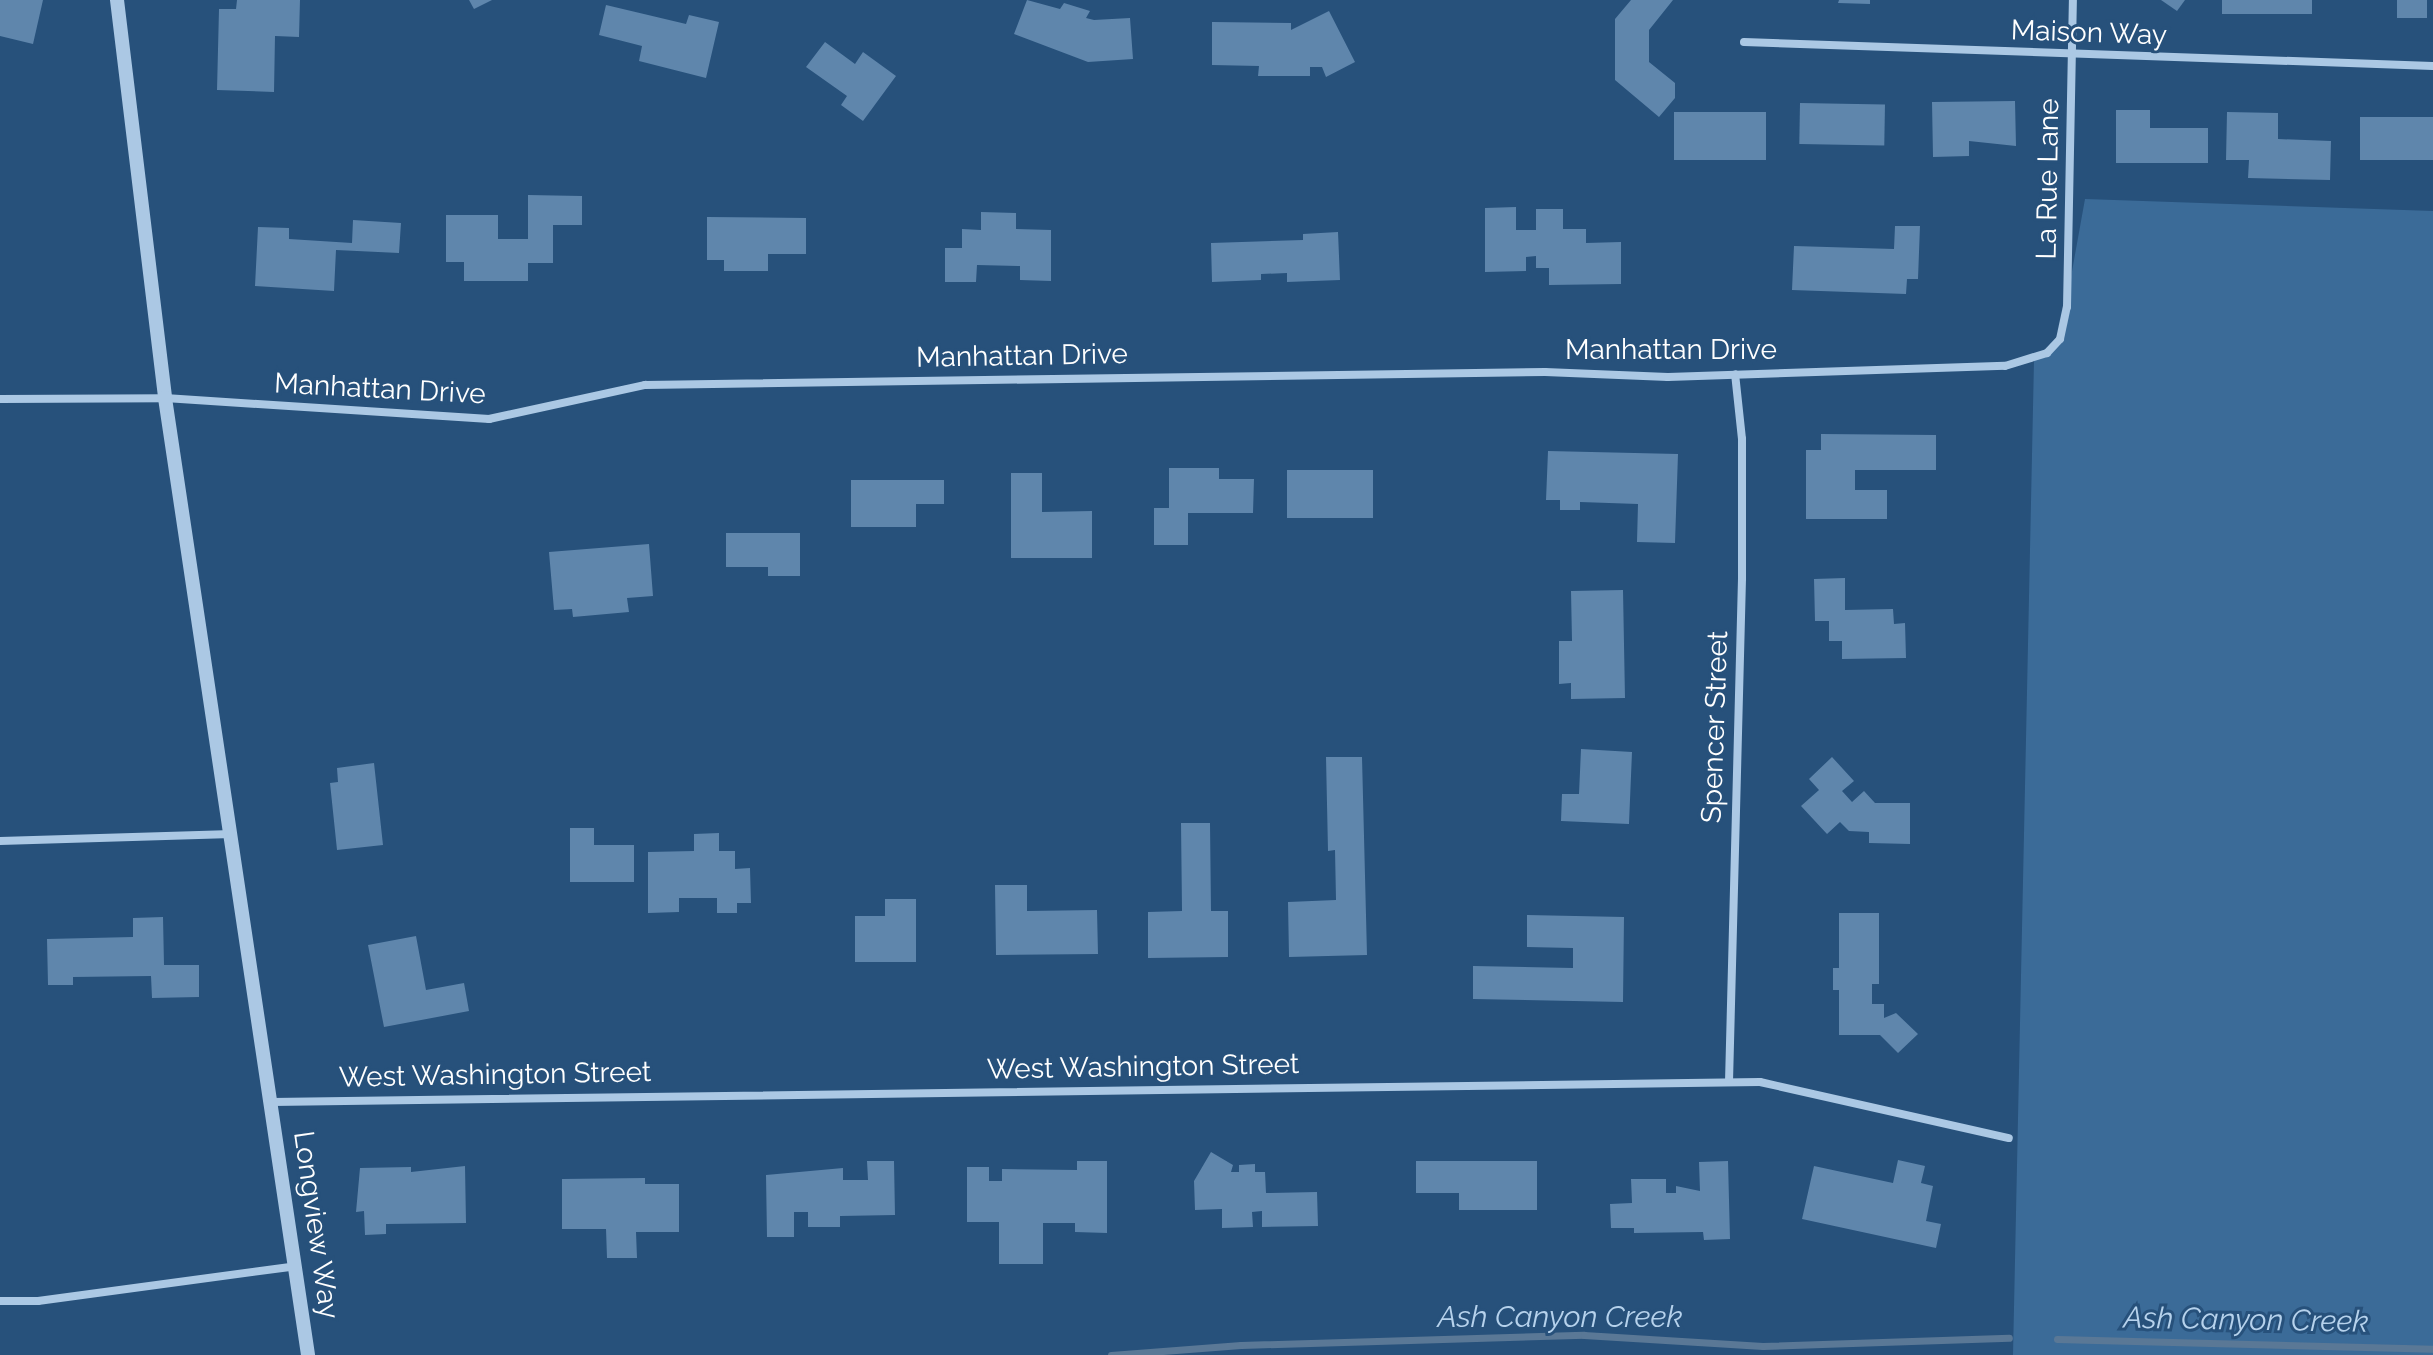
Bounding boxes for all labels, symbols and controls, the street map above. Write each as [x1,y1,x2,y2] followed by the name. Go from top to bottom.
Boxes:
[2010,13,2168,53] street label: Maison Way
[2030,98,2066,260] street label: La Rue Lane
[1565,333,1777,367] street label: Manhattan Drive
[916,337,1128,375] street label: Manhattan Drive
[273,367,487,411] street label: Manhattan Drive
[1695,630,1735,824] street label: Spencer Street
[986,1047,1300,1087] street label: West Washington Street
[338,1055,652,1095] street label: West Washington Street
[286,1128,346,1322] street label: Longview Way
[1437,1299,1683,1335] water label: Ash Canyon Creek
[2123,1300,2369,1340] water label: Ash Canyon Creek

